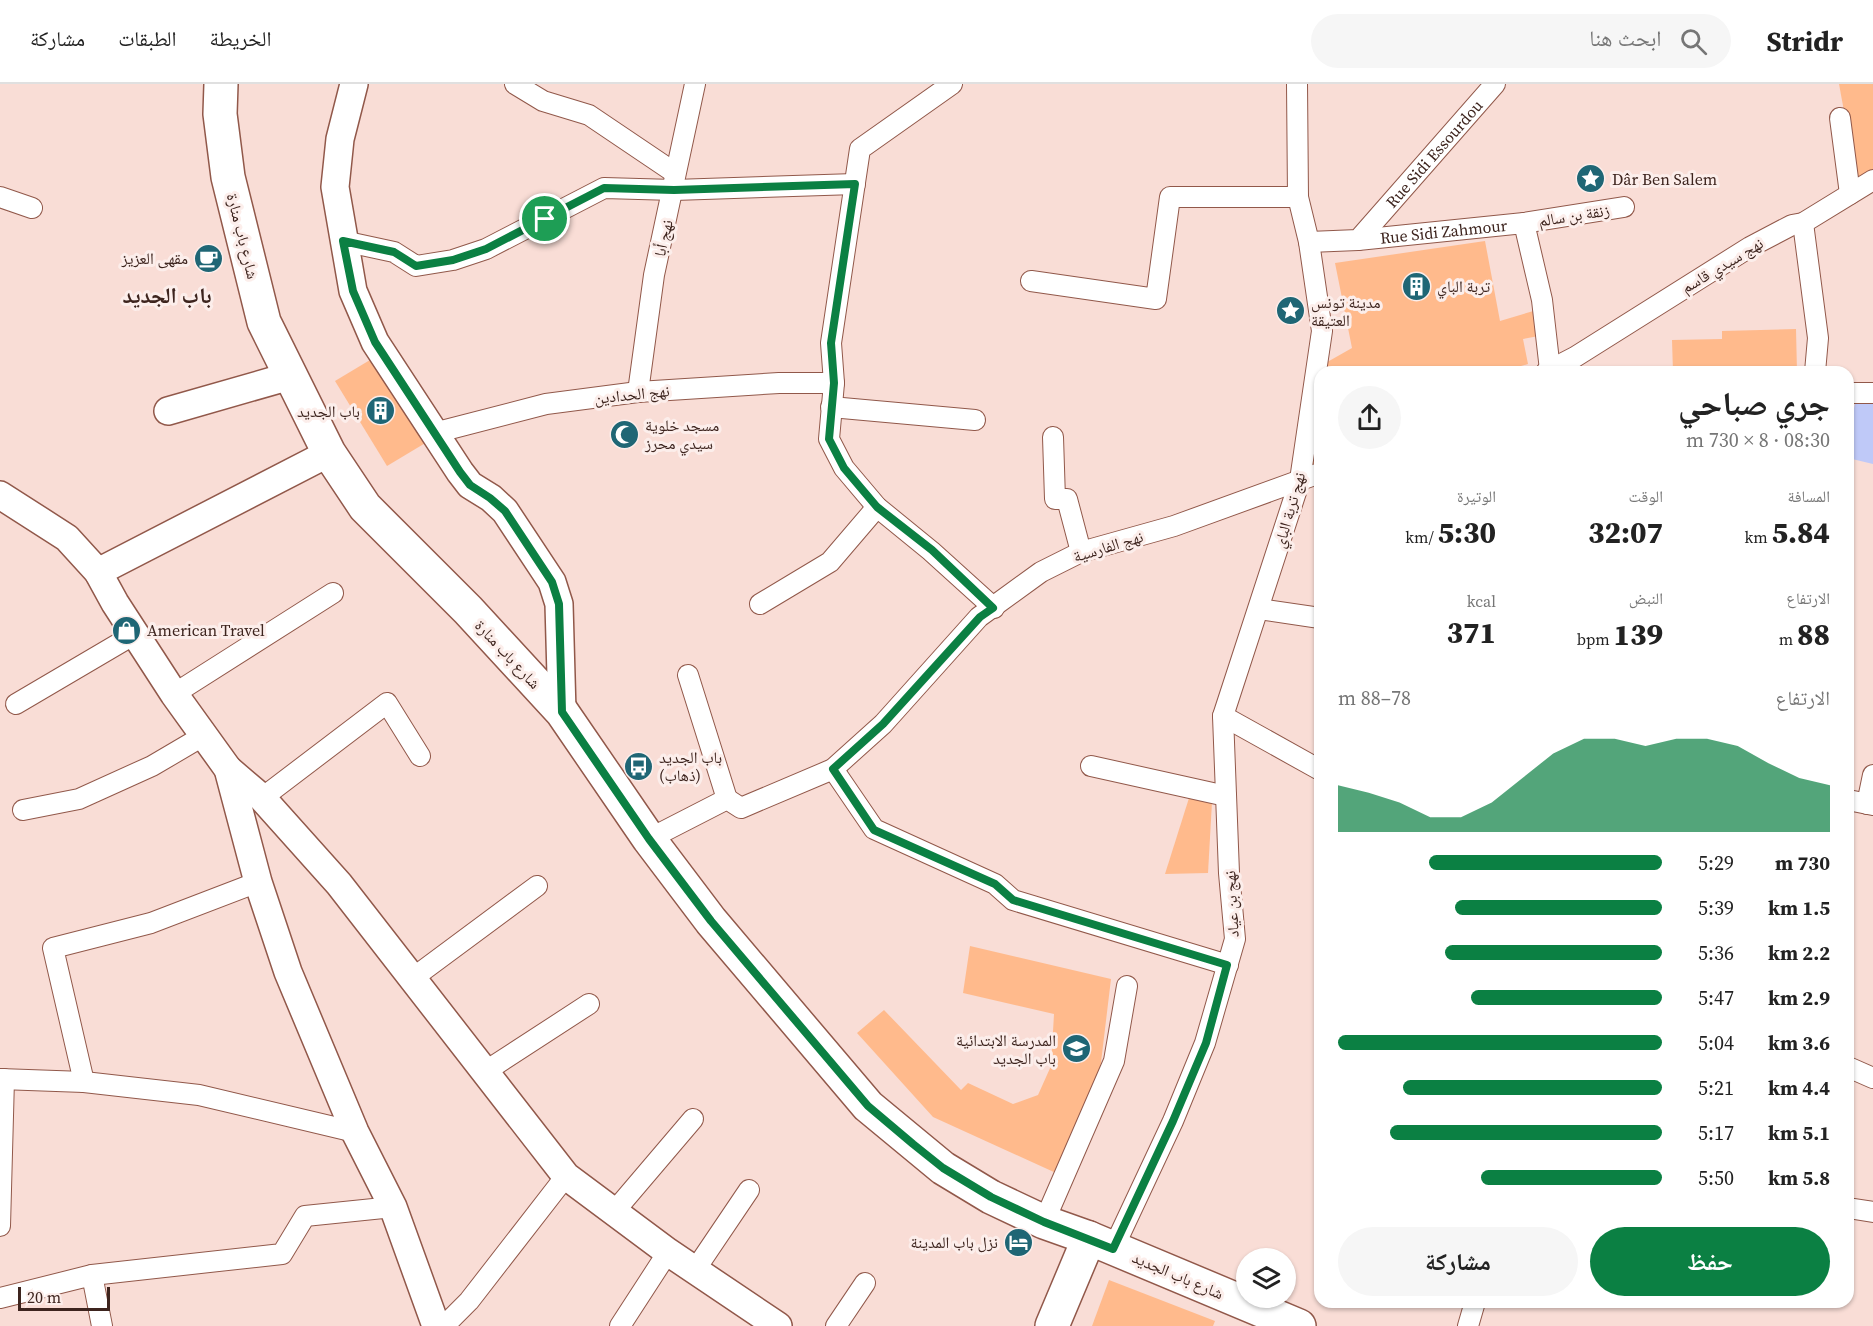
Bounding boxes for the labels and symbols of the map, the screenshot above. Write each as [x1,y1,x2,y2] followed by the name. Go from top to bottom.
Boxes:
[1380,95,1487,212] street label: Rue Sidi Essourdou
[1575,163,1607,195] place icon: Dâr Ben Salem
[1612,168,1717,190] place label: Dâr Ben Salem
[222,191,264,281] street label: شارع باب منارة
[519,193,570,244] pin
[1537,199,1611,231] street label: زنقة بن سالم
[1379,214,1508,249] street label: Rue Sidi Zahmour
[648,217,678,259] street label: نهج أبا
[1677,232,1768,300] street label: نهج سيدي قاسم
[193,242,225,274] cafe icon: مقهى العزيز
[120,247,188,269] place label: مقهى العزيز
[1400,270,1432,302] building icon: تربة الباي
[1437,275,1490,299] place label: تربة الباي
[122,280,212,310] district label: باب الجديد
[1311,291,1381,331] place label: مدينة تونس العتيقة
[1274,295,1306,327] place icon: مدينة تونس العتيقة
[593,379,671,409] street label: نهج الحدادين
[365,395,397,427] building icon: باب الجديد
[297,400,360,422] place label: باب الجديد
[644,414,719,456] place label: مسجد خلوية سيدي محرز
[608,418,640,450] mosque icon: مسجد خلوية سيدي محرز
[1268,469,1312,551] street label: نهج تربة الباي
[1070,525,1146,567] street label: نهج الفارسية
[110,614,142,646] shop icon: American Travel
[470,615,546,693] street label: شارع باب منارة
[147,619,265,641] place label: American Travel
[659,746,722,786] place label: باب الجديد (ذهاب)
[622,750,654,782] bus stop icon: باب الجديد (ذهاب)
[1218,870,1244,938] street label: نهج بن عياد
[956,1029,1056,1069] place label: المدرسة الابتدائية باب الجديد
[1061,1033,1093,1065] school or university icon: المدرسة الابتدائية باب الجديد
[1003,1226,1035,1258] hotel icon: نزل باب المدينة
[911,1231,998,1253] place label: نزل باب المدينة
[1129,1246,1227,1304] street label: شارع باب الجديد
[18,1284,110,1312] scale bar

